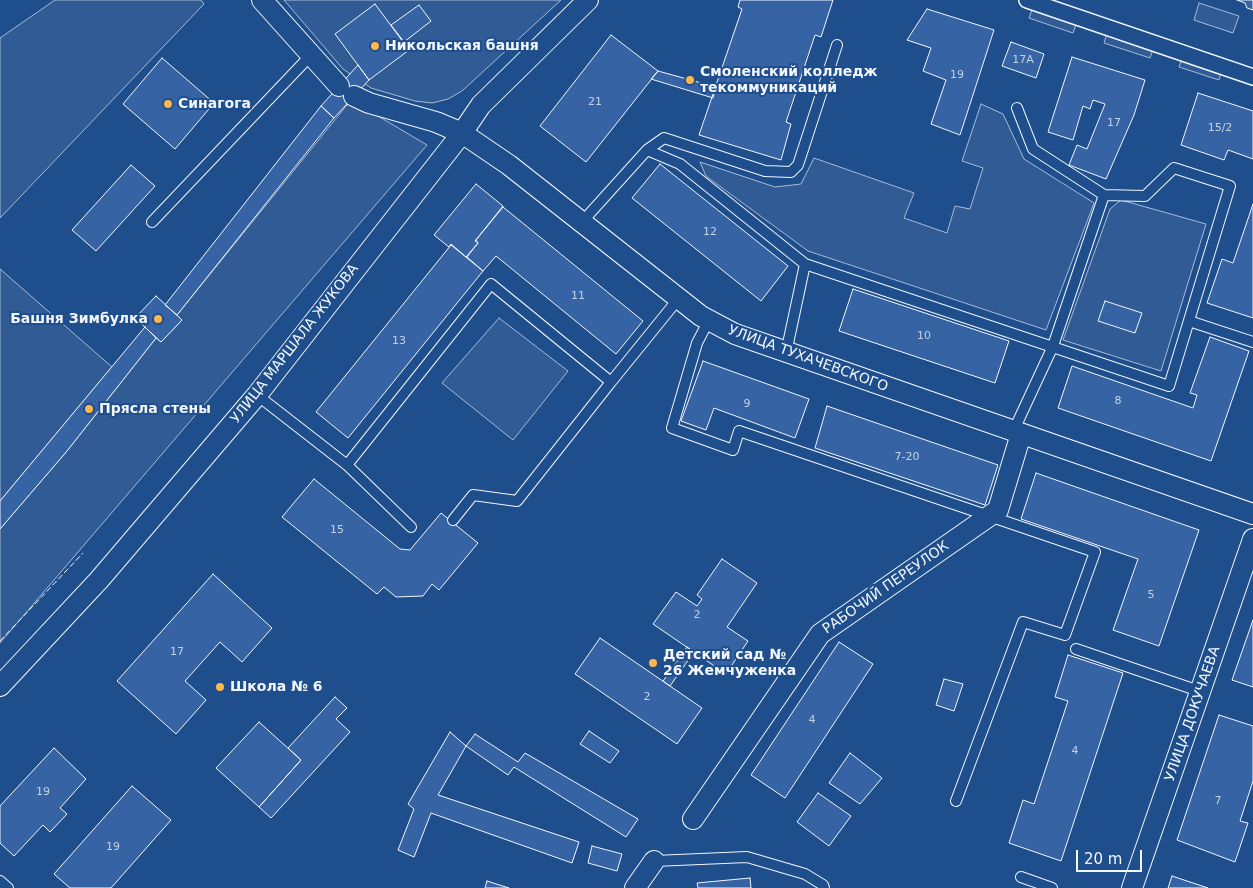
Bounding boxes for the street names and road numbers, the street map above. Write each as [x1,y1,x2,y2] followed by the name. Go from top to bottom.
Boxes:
[228,261,362,427] street label: УЛИЦА МАРШАЛА ЖУКОВА
[726,322,890,396] street label: УЛИЦА ТУХАЧЕВСКОГО
[820,538,952,638] street label: РАБОЧИЙ ПЕРЕУЛОК
[1162,644,1224,784] street label: УЛИЦА ДОКУЧАЕВА

